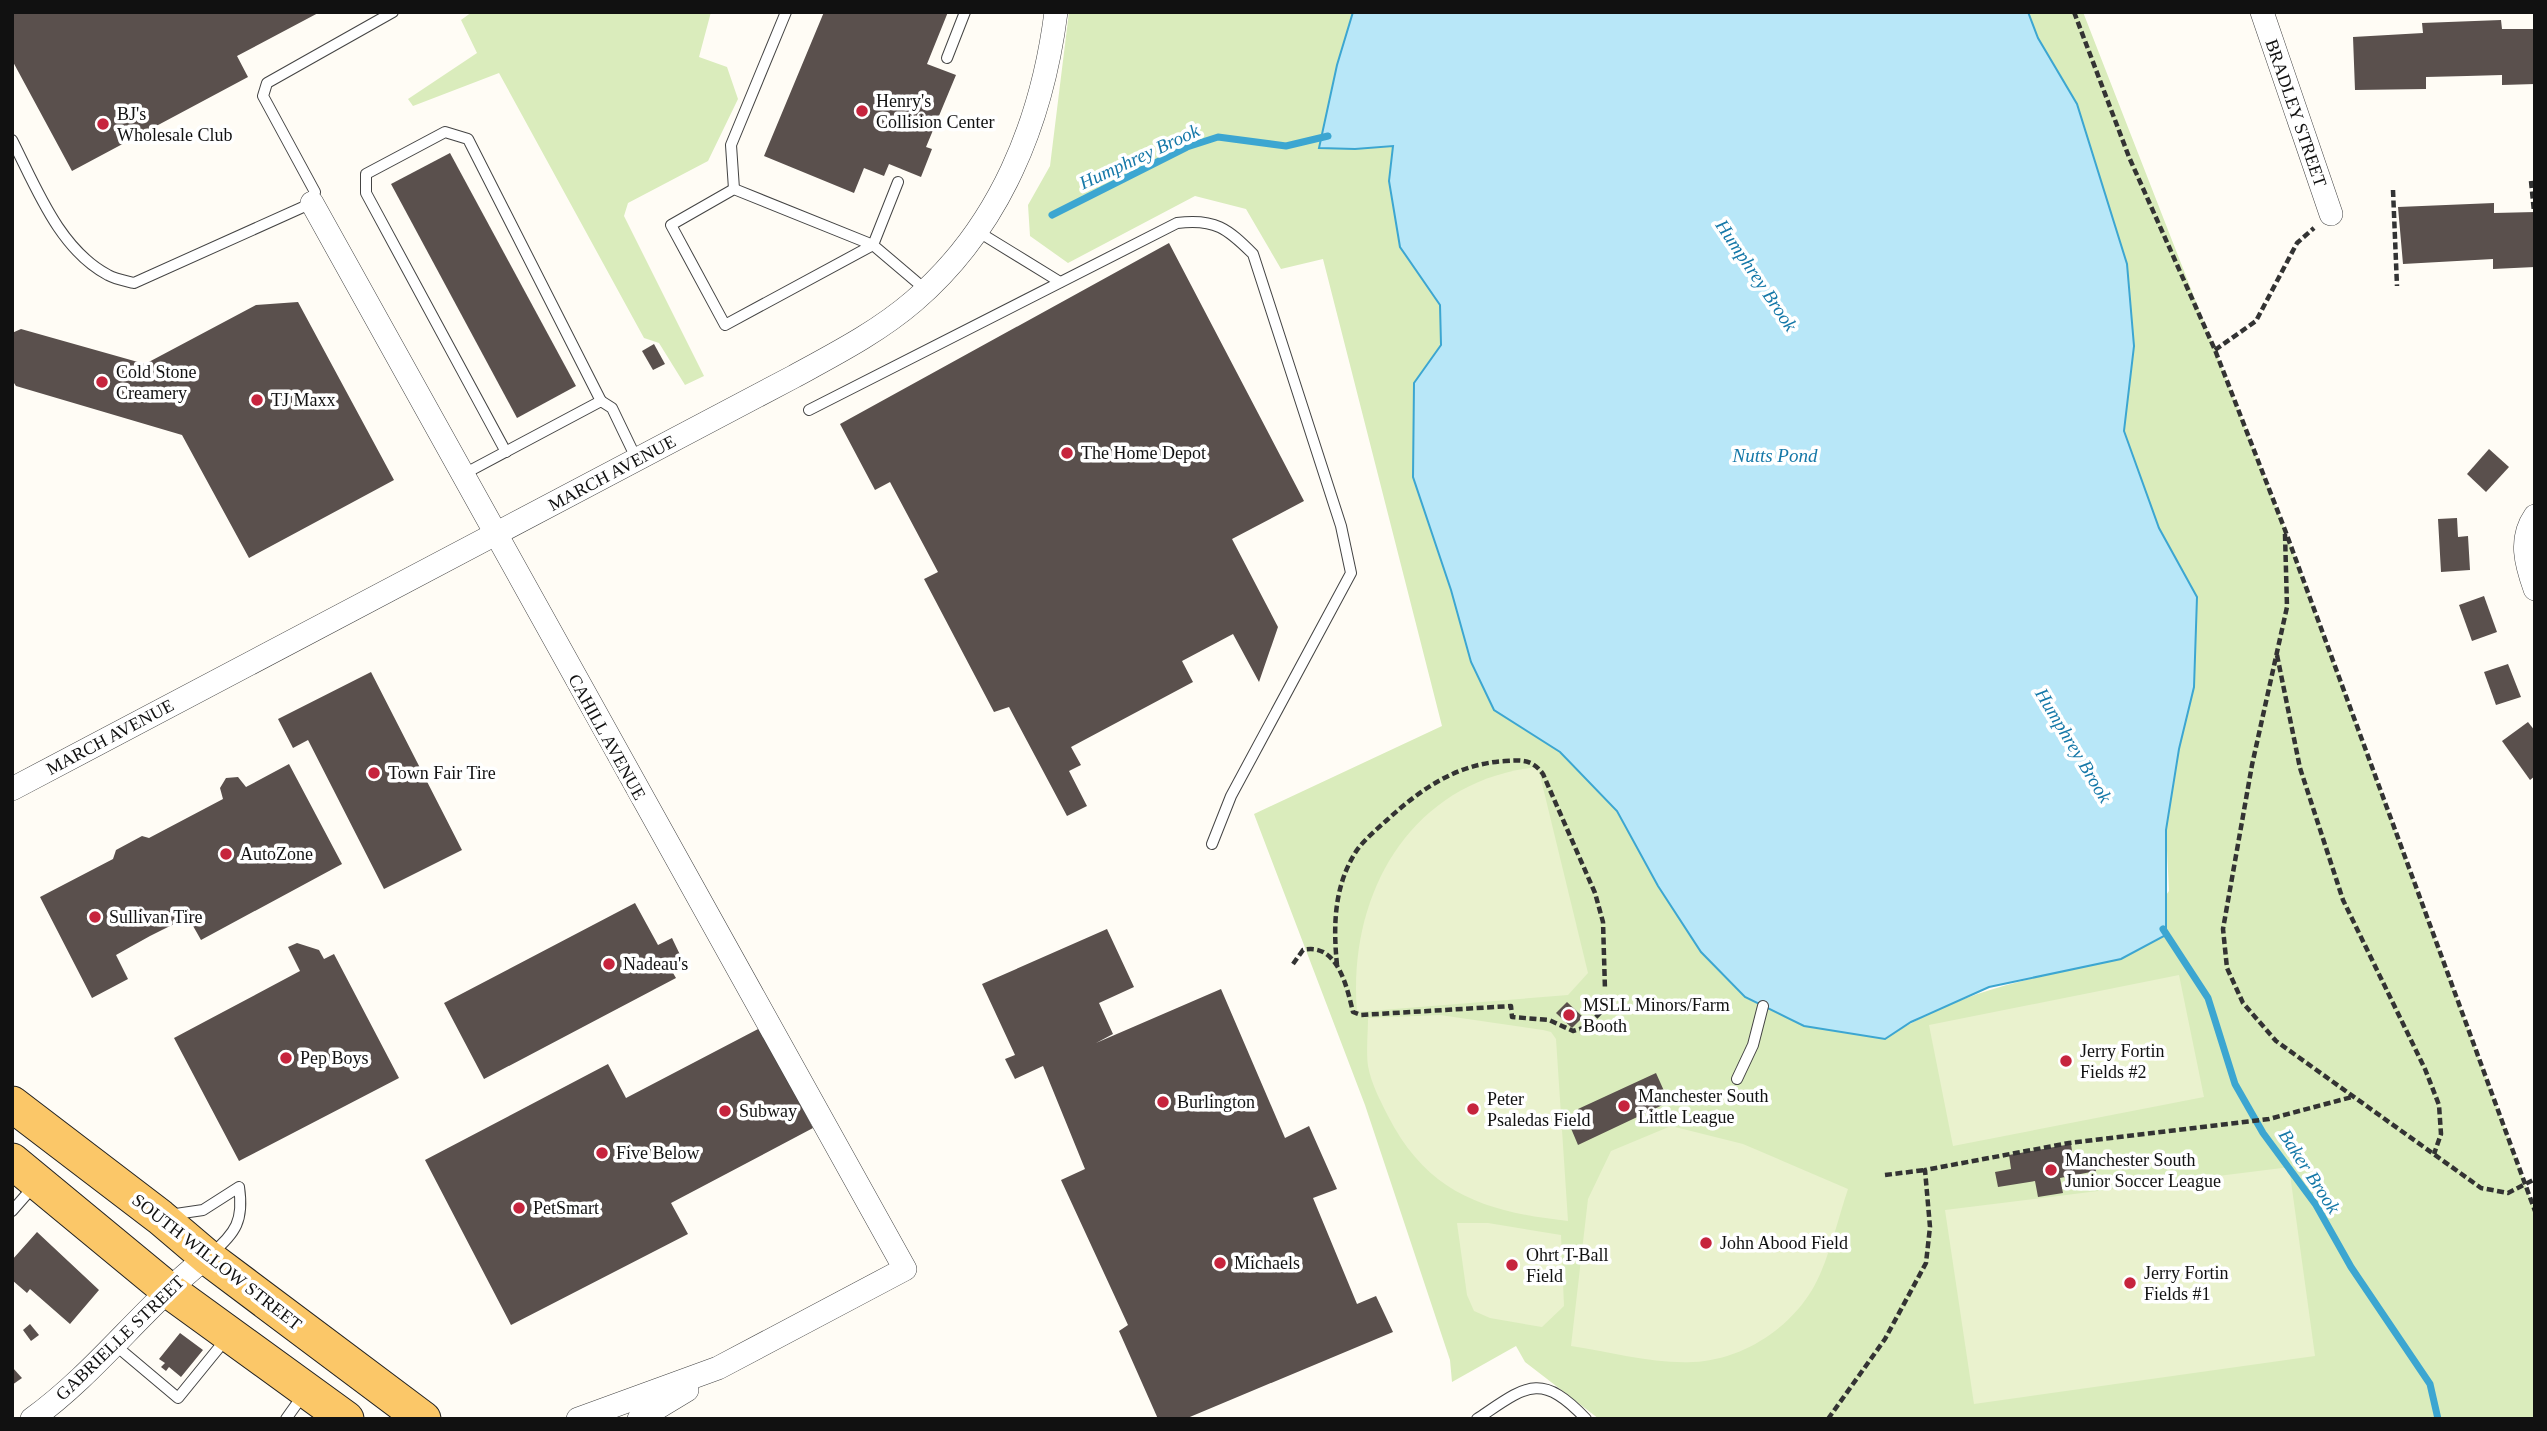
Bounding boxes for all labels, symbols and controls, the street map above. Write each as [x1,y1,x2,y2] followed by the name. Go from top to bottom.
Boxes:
[2261,37,2331,189] street label: BRADLEY STREET
[876,91,995,132] place label: Henry's Collision Center
[854,103,870,119] marker: Henry's Collision Center
[117,104,232,145] place label: BJ's Wholesale Club
[95,116,111,132] marker: BJ's Wholesale Club
[1075,119,1203,194] water label: Humphrey Brook
[1711,215,1802,335] water label: Humphrey Brook
[116,362,197,403] place label: Cold Stone Creamery
[94,374,110,390] marker: Cold Stone Creamery
[271,390,336,410] place label: TJ Maxx
[249,392,265,408] marker: TJ Maxx
[545,431,679,515] street label: MARCH AVENUE
[1081,443,1206,463] place label: The Home Depot
[1059,445,1075,461] marker: The Home Depot
[1732,445,1818,466] water label: Nutts Pond
[564,671,650,803] street label: CAHILL AVENUE
[2031,683,2116,807] water label: Humphrey Brook
[43,695,177,779] street label: MARCH AVENUE
[388,763,496,783] place label: Town Fair Tire
[366,765,382,781] marker: Town Fair Tire
[240,844,313,864] place label: AutoZone
[218,846,234,862] marker: AutoZone
[109,907,203,927] place label: Sullivan Tire
[87,909,103,925] marker: Sullivan Tire
[623,954,688,974] place label: Nadeau's
[601,956,617,972] marker: Nadeau's
[1583,995,1730,1036] place label: MSLL Minors/Farm Booth
[1561,1007,1577,1023] marker: MSLL Minors/Farm Booth
[2080,1041,2165,1082] place label: Jerry Fortin Fields #2
[300,1048,369,1068] place label: Pep Boys
[278,1050,294,1066] marker: Pep Boys
[2058,1053,2074,1069] marker: Jerry Fortin Fields #2
[1638,1086,1768,1127] place label: Manchester South Little League
[1487,1089,1591,1130] place label: Peter Psaledas Field
[1177,1092,1255,1112] place label: Burlington
[1155,1094,1171,1110] marker: Burlington
[1616,1098,1632,1114] marker: Manchester South Little League
[739,1101,797,1121] place label: Subway
[1465,1101,1481,1117] marker: Peter Psaledas Field
[717,1103,733,1119] marker: Subway
[2275,1125,2345,1218] water label: Baker Brook
[616,1143,700,1163] place label: Five Below
[594,1145,610,1161] marker: Five Below
[2065,1150,2221,1191] place label: Manchester South Junior Soccer League
[2043,1162,2059,1178] marker: Manchester South Junior Soccer League
[128,1190,306,1334] street label: SOUTH WILLOW STREET
[533,1198,599,1218] place label: PetSmart
[511,1200,527,1216] marker: PetSmart
[1720,1233,1848,1253] place label: John Abood Field
[1698,1235,1714,1251] marker: John Abood Field
[1526,1245,1609,1286] place label: Ohrt T-Ball Field
[1234,1253,1300,1273] place label: Michaels
[1212,1255,1228,1271] marker: Michaels
[1504,1257,1520,1273] marker: Ohrt T-Ball Field
[2144,1263,2229,1304] place label: Jerry Fortin Fields #1
[52,1272,188,1404] street label: GABRIELLE STREET
[2122,1275,2138,1291] marker: Jerry Fortin Fields #1

